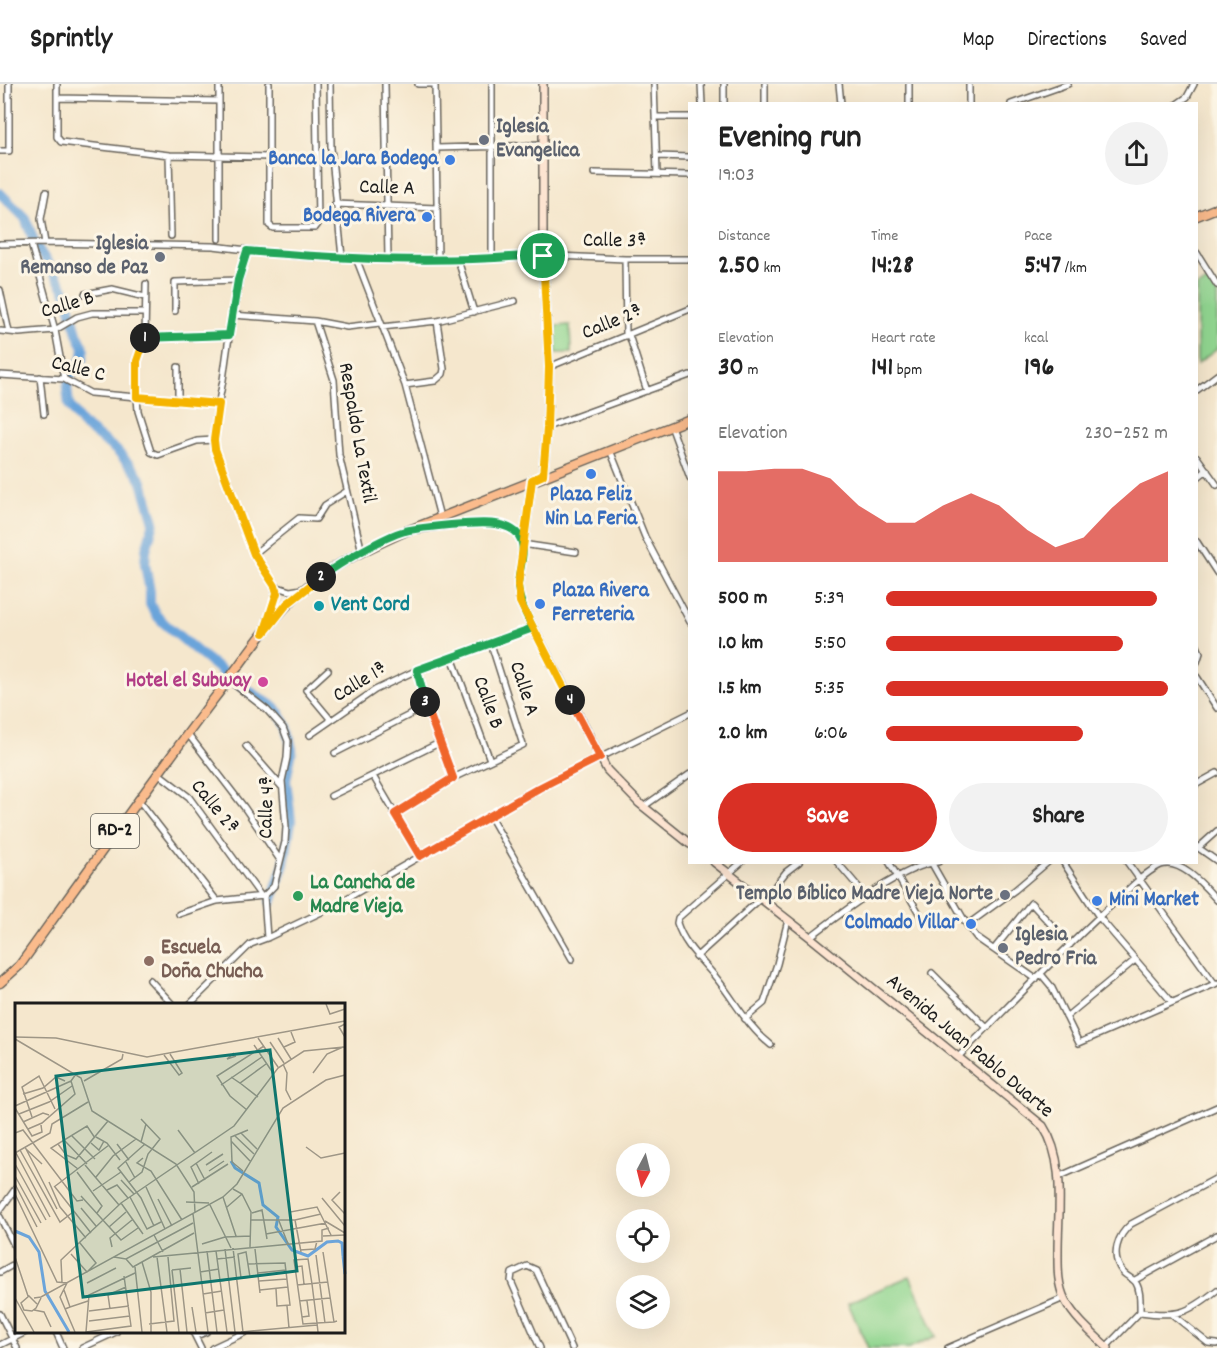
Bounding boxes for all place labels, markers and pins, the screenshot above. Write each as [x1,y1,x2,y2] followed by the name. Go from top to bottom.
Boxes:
[496,113,581,167] place label: Iglesia Evangelica
[477,133,491,147] marker: Iglesia Evangelica
[268,145,439,175] place label: Banca la Jara Bodega
[443,153,457,167] marker: Banca la Jara Bodega
[303,202,416,232] place label: Bodega Rivera
[420,210,434,224] marker: Bodega Rivera
[20,230,149,284] place label: Iglesia Remanso de Paz
[517,230,568,281] pin
[153,250,167,264] marker: Iglesia Remanso de Paz
[130,323,160,353] pin: 1
[584,467,598,481] marker: Plaza Feliz Nin La Feria
[545,481,638,535] place label: Plaza Feliz Nin La Feria
[306,562,336,592] pin: 2
[552,577,650,631] place label: Plaza Rivera Ferreteria
[331,591,410,621] place label: Vent Cord
[533,597,547,611] marker: Plaza Rivera Ferreteria
[312,599,326,613] marker: Vent Cord
[126,667,252,697] place label: Hotel el Subway
[256,675,270,689] marker: Hotel el Subway
[555,685,585,715] pin: 4
[410,687,440,717] pin: 3
[310,869,415,923] place label: La Cancha de Madre Vieja
[736,880,993,910] place label: Templo Bíblico Madre Vieja Norte
[1109,886,1199,916] place label: Mini Market
[998,888,1012,902] marker: Templo Bíblico Madre Vieja Norte
[291,889,305,903] marker: La Cancha de Madre Vieja
[1090,894,1104,908] marker: Mini Market
[844,909,960,939] place label: Colmado Villar
[964,917,978,931] marker: Colmado Villar
[1015,921,1098,975] place label: Iglesia Pedro Fria
[161,934,264,988] place label: Escuela Doña Chucha
[996,941,1010,955] marker: Iglesia Pedro Fria
[142,954,156,968] marker: Escuela Doña Chucha

